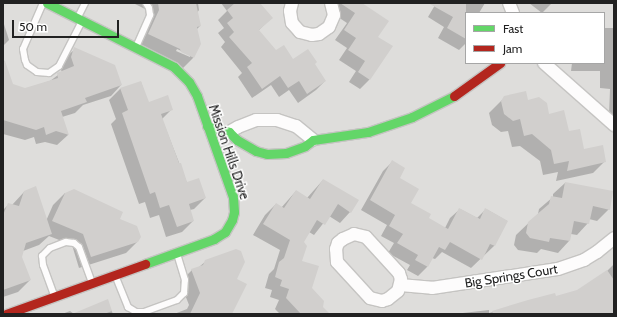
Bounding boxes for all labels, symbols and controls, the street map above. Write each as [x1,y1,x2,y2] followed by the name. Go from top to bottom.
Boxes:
[14,12,121,38] scale bar
[465,12,605,64] legend
[19,19,47,34] text: 50 m
[503,21,523,36] text: Fast
[503,41,522,56] text: Jam
[205,102,253,202] street label: Mission Hills Drive
[463,261,559,291] street label: Big Springs Court

